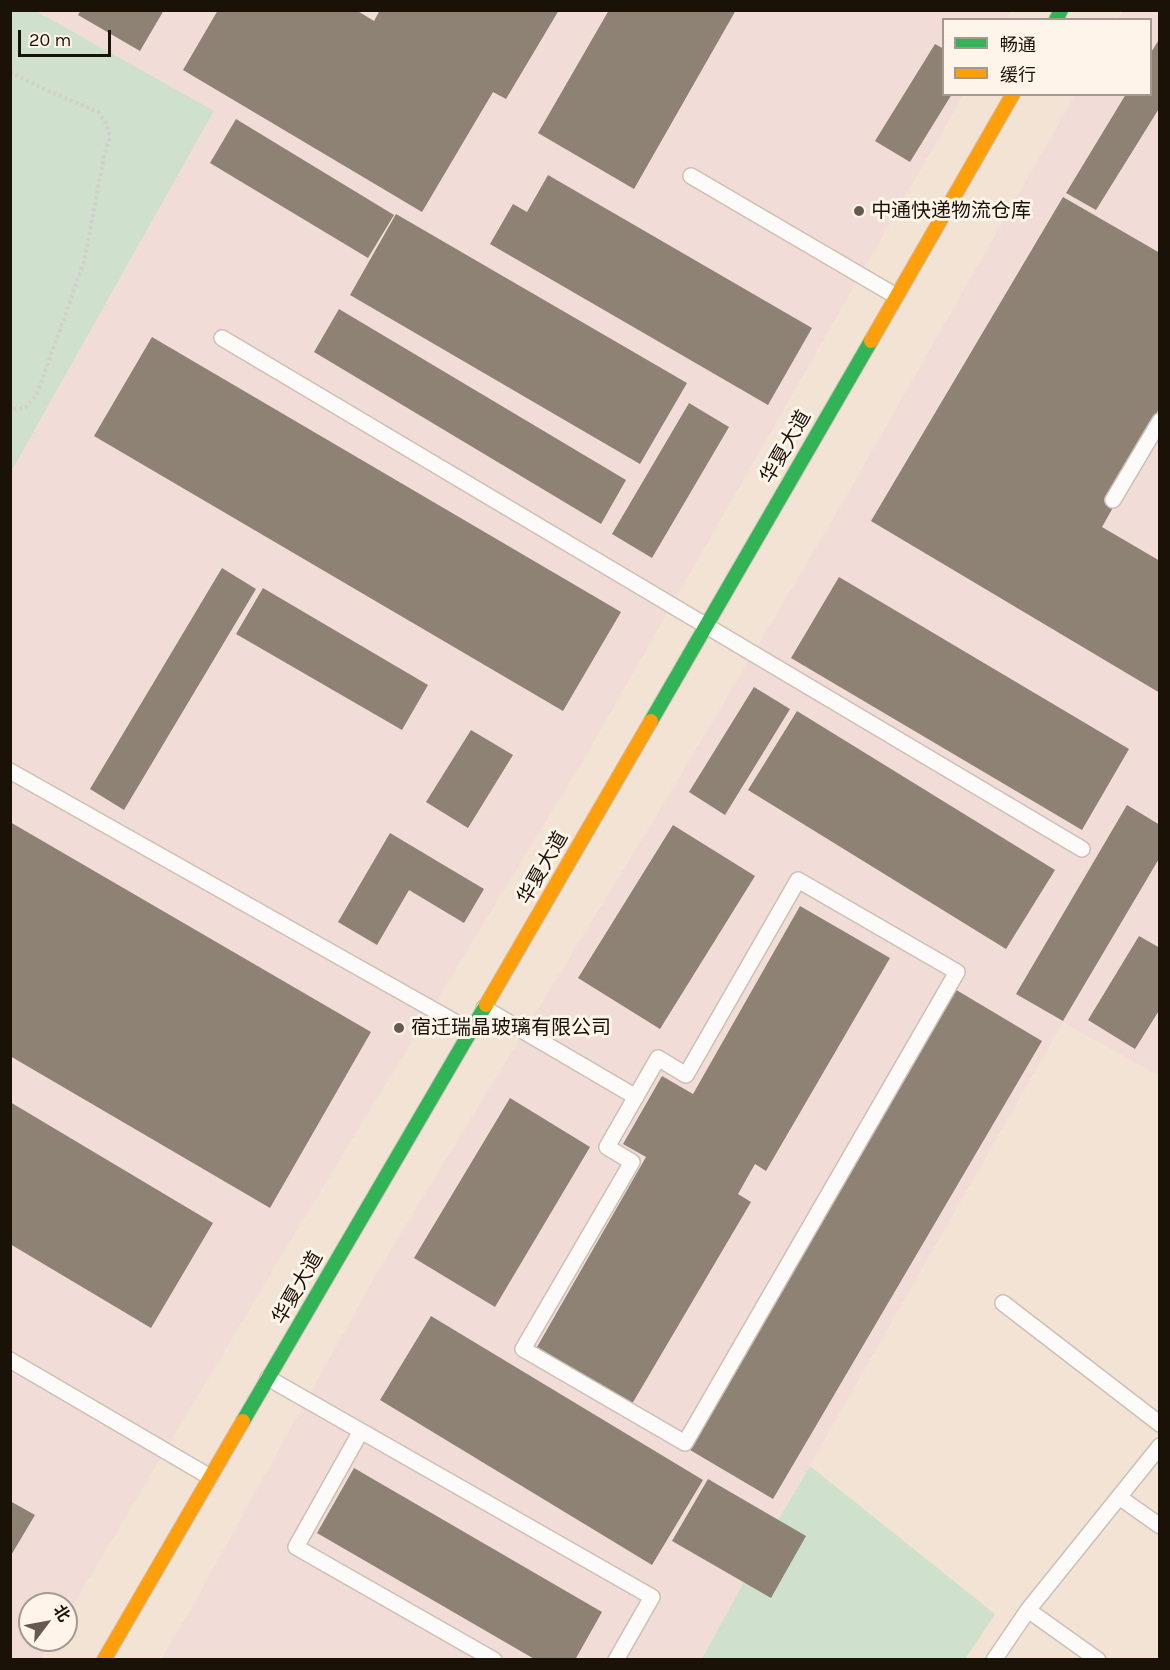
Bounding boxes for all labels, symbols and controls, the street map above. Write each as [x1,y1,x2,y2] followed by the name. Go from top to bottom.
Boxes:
[21,18,114,56] scale bar
[942,18,1152,96] legend
[29,29,71,51] text: 20 m
[1000,34,1036,56] text: 畅通
[1000,64,1036,86] text: 缓行
[871,199,1031,223] place label: 中通快递物流仓库
[852,204,866,218] marker: 中通快递物流仓库
[756,406,816,488] street label: 华夏大道
[513,827,573,909] street label: 华夏大道
[411,1016,611,1040] place label: 宿迁瑞晶玻璃有限公司
[392,1021,406,1035] marker: 宿迁瑞晶玻璃有限公司
[268,1247,328,1329] street label: 华夏大道
[18,1592,78,1652] north arrow
[50,1601,74,1625] text: 北

